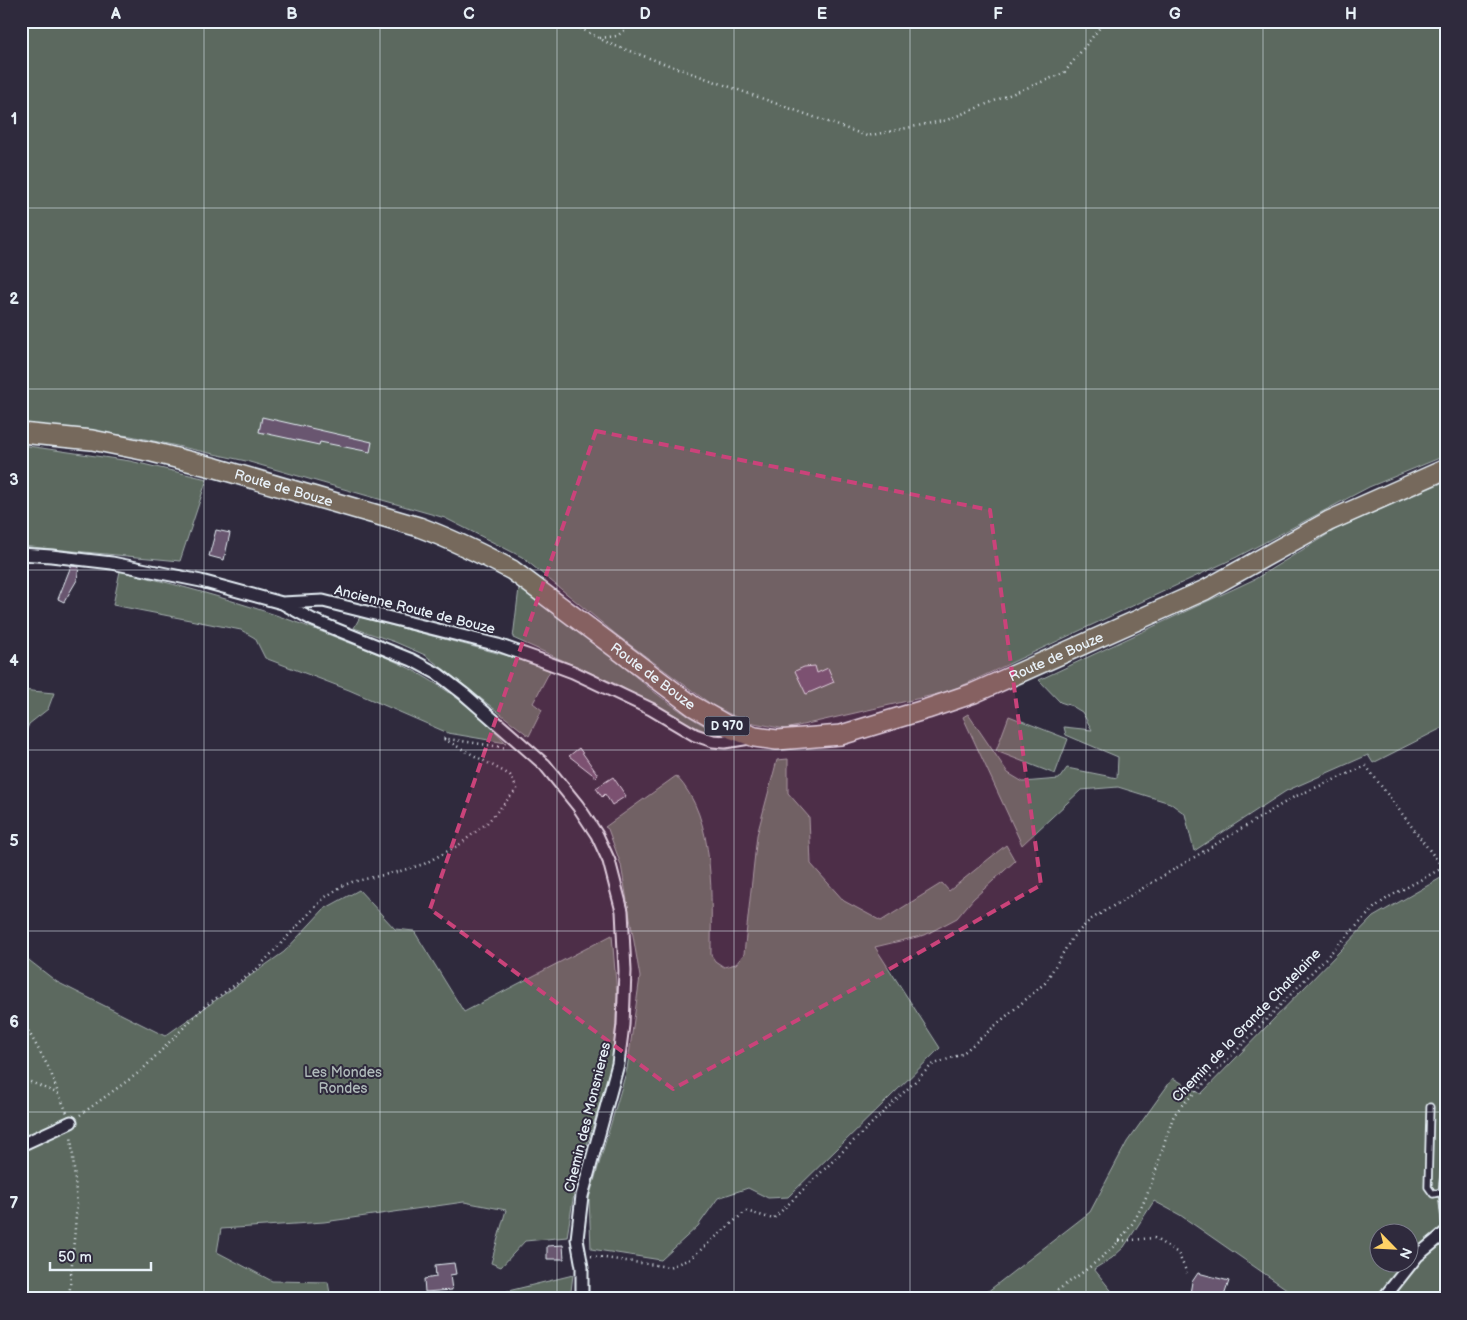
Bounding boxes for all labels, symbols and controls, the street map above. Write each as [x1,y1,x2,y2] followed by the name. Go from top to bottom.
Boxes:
[110,5,121,24] text: A
[286,5,298,24] text: B
[463,5,475,24] text: C
[639,5,651,24] text: D
[817,5,827,24] text: E
[993,5,1003,24] text: F
[1169,5,1181,24] text: G
[1345,5,1357,24] text: H
[11,110,17,129] text: 1
[9,290,19,309] text: 2
[232,466,335,511] street label: Route de Bouze
[9,471,19,490] text: 3
[333,581,497,638] street label: Ancienne Route de Bouze
[1006,628,1106,685] street label: Route de Bouze
[607,639,699,714] street label: Route de Bouze
[9,652,19,671] text: 4
[704,716,750,736] road number: D 970
[9,832,19,851] text: 5
[1168,945,1324,1106] street label: Chemin de la Grande Chatelaine
[9,1013,19,1032] text: 6
[561,1040,614,1194] street label: Chemin des Monsnieres
[304,1064,382,1097] park label: Les Mondes Rondes
[10,1194,19,1213] text: 7
[1370,1222,1420,1272] north arrow
[50,1240,151,1272] scale bar
[1396,1245,1415,1261] text: N
[58,1248,92,1267] text: 50 m

